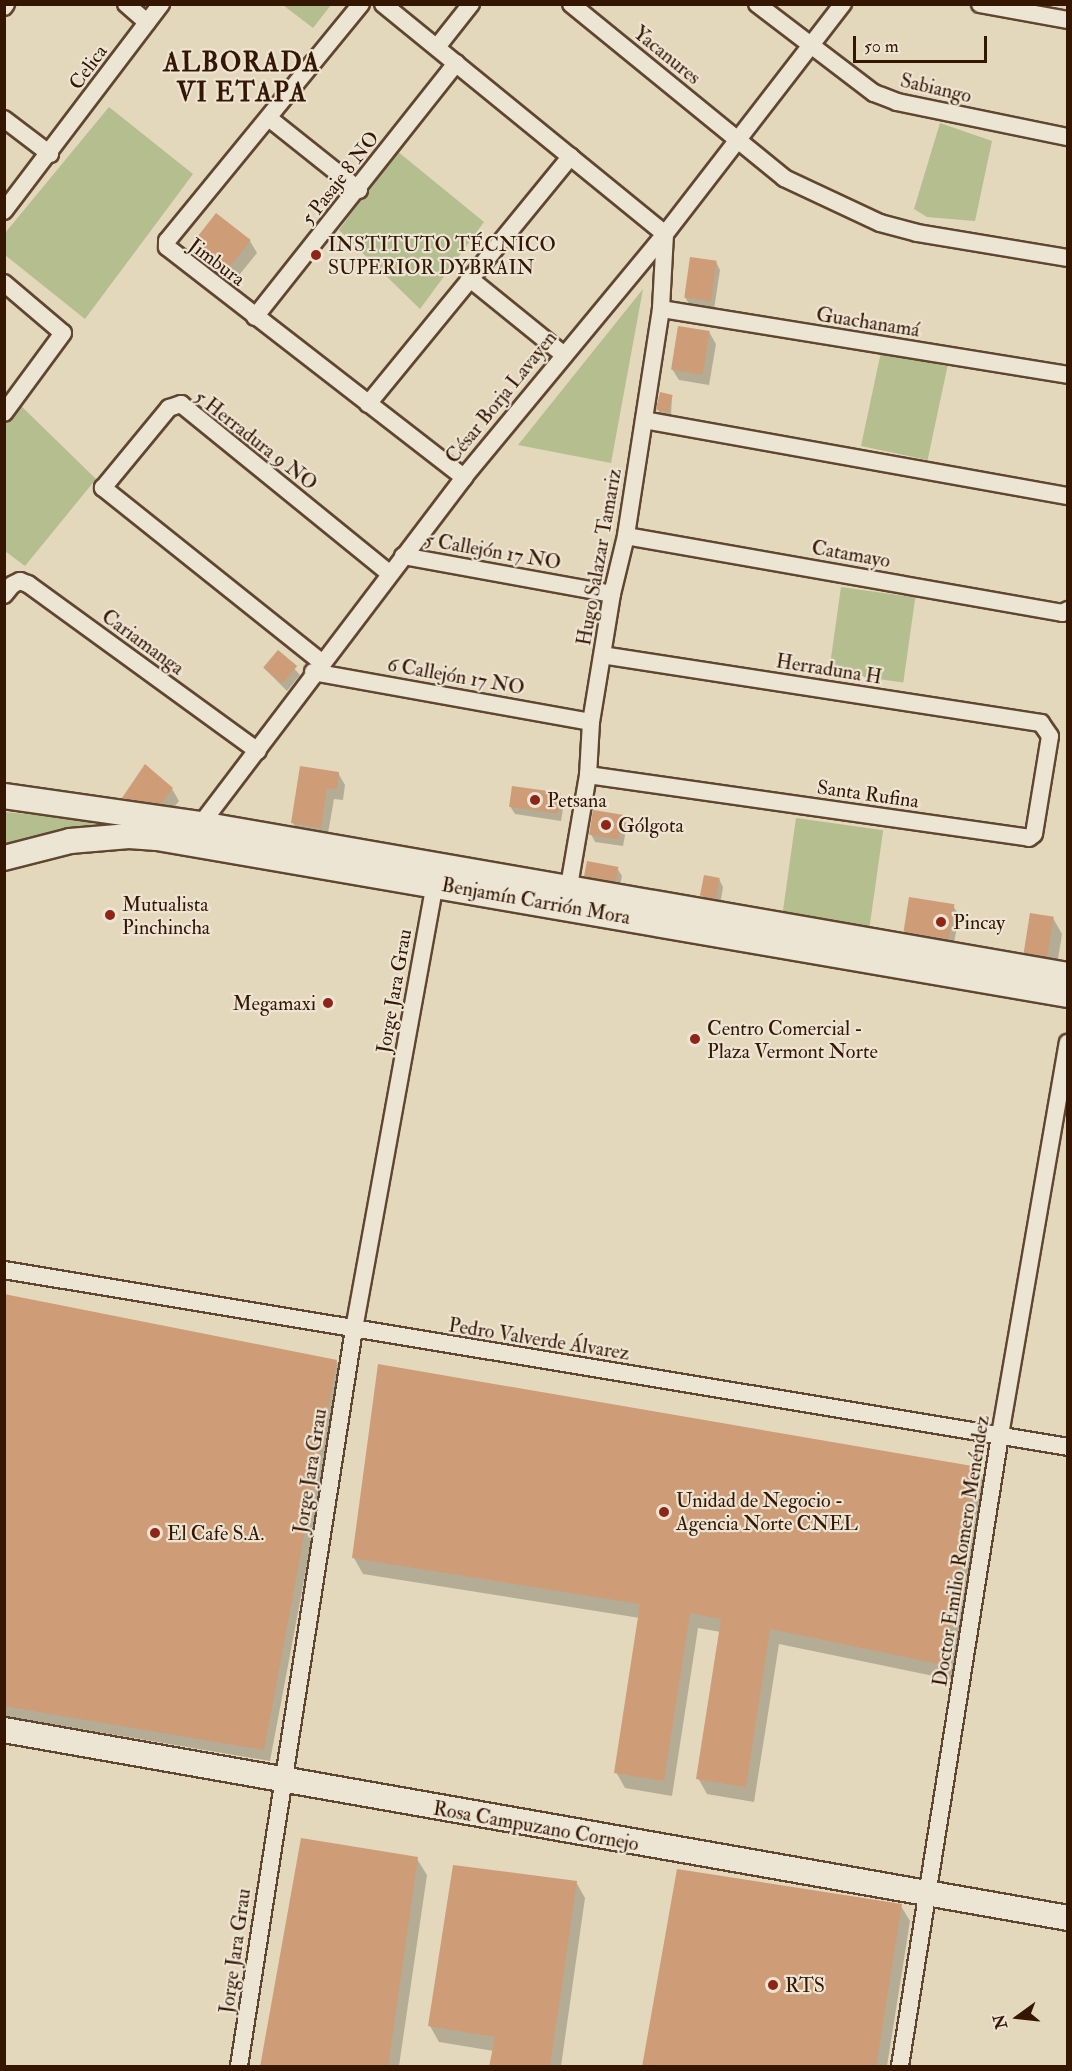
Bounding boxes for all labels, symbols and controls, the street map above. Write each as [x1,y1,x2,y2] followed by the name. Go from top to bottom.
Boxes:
[629,21,705,89] street label: Yacanures
[856,24,990,62] scale bar
[864,35,899,58] text: 50 m
[64,40,112,94] street label: Celica
[163,48,321,110] district label: ALBORADA VI ETAPA
[898,68,974,108] street label: Sabiango
[296,126,384,230] street label: 5 Pasaje 8 NO
[328,232,556,279] place label: INSTITUTO TÉCNICO SUPERIOR DYBRAIN
[184,233,250,291] street label: Jimbura
[309,248,323,262] marker: INSTITUTO TÉCNICO SUPERIOR DYBRAIN
[815,302,921,342] street label: Guachanamá
[440,326,562,468] street label: César Borja Lavayen
[190,385,322,495] street label: 5 Herradura 9 NO
[572,467,626,647] street label: Hugo Salazar Tamariz
[423,527,563,575] street label: 5 Callejón 17 NO
[810,535,892,573] street label: Catamayo
[97,604,189,680] street label: Cariamanga
[774,649,884,689] street label: Herraduna H
[386,652,526,700] street label: 6 Callejón 17 NO
[816,775,920,813] street label: Santa Rufina
[547,788,607,812] place label: Petsana
[528,793,542,807] marker: Petsana
[618,813,684,837] place label: Gólgota
[599,818,613,832] marker: Gólgota
[440,873,632,929] street label: Benjamín Carrión Mora
[122,892,210,939] place label: Mutualista Pinchincha
[103,908,117,922] marker: Mutualista Pinchincha
[953,910,1005,934] place label: Pincay
[934,915,948,929] marker: Pincay
[371,927,417,1055] street label: Jorge Jara Grau
[233,991,316,1015] place label: Megamaxi
[321,996,335,1010] marker: Megamaxi
[707,1016,878,1063] place label: Centro Comercial - Plaza Vermont Norte
[688,1032,702,1046] marker: Centro Comercial - Plaza Vermont Norte
[447,1313,631,1365] street label: Pedro Valverde Álvarez
[288,1407,332,1535] street label: Jorge Jara Grau
[928,1414,994,1688] street label: Doctor Emilio Romero Menéndez
[676,1488,858,1535] place label: Unidad de Negocio - Agencia Norte CNEL
[657,1505,671,1519] marker: Unidad de Negocio - Agencia Norte CNEL
[167,1521,264,1545] place label: El Cafe S.A.
[148,1526,162,1540] marker: El Cafe S.A.
[431,1796,641,1856] street label: Rosa Campuzano Cornejo
[214,1887,256,2015] street label: Jorge Jara Grau
[785,1973,825,1997] place label: RTS
[766,1978,780,1992] marker: RTS
[988,1987,1048,2047] north arrow
[989,2012,1012,2031] text: N

